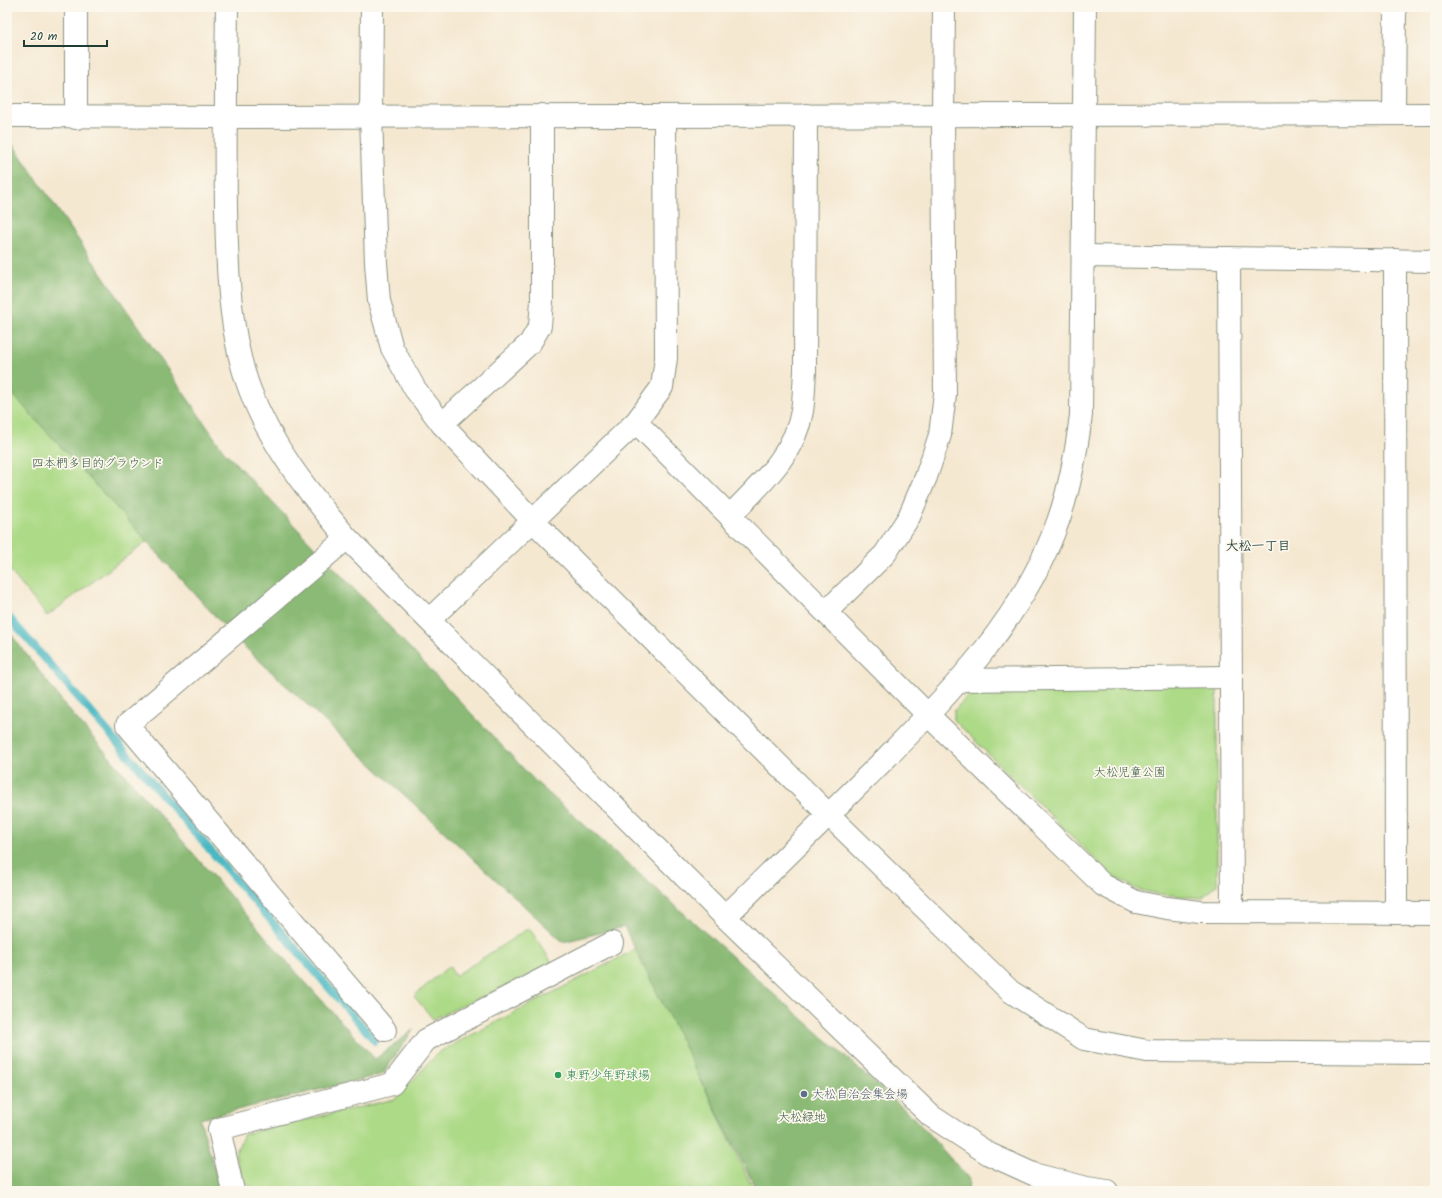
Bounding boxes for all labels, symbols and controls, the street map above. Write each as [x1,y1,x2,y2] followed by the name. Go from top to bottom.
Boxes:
[24,22,107,48] scale bar
[30,27,58,46] text: 20 m
[32,454,164,473] park label: 四本椚多目的グラウンド
[1225,536,1291,557] district label: 大松一丁目
[1094,763,1166,782] park label: 大松児童公園
[566,1066,650,1085] place label: 東野少年野球場
[553,1070,563,1080] marker: 東野少年野球場
[812,1085,908,1104] place label: 大松自治会集会場
[799,1089,809,1099] marker: 大松自治会集会場
[778,1108,826,1127] park label: 大松緑地

